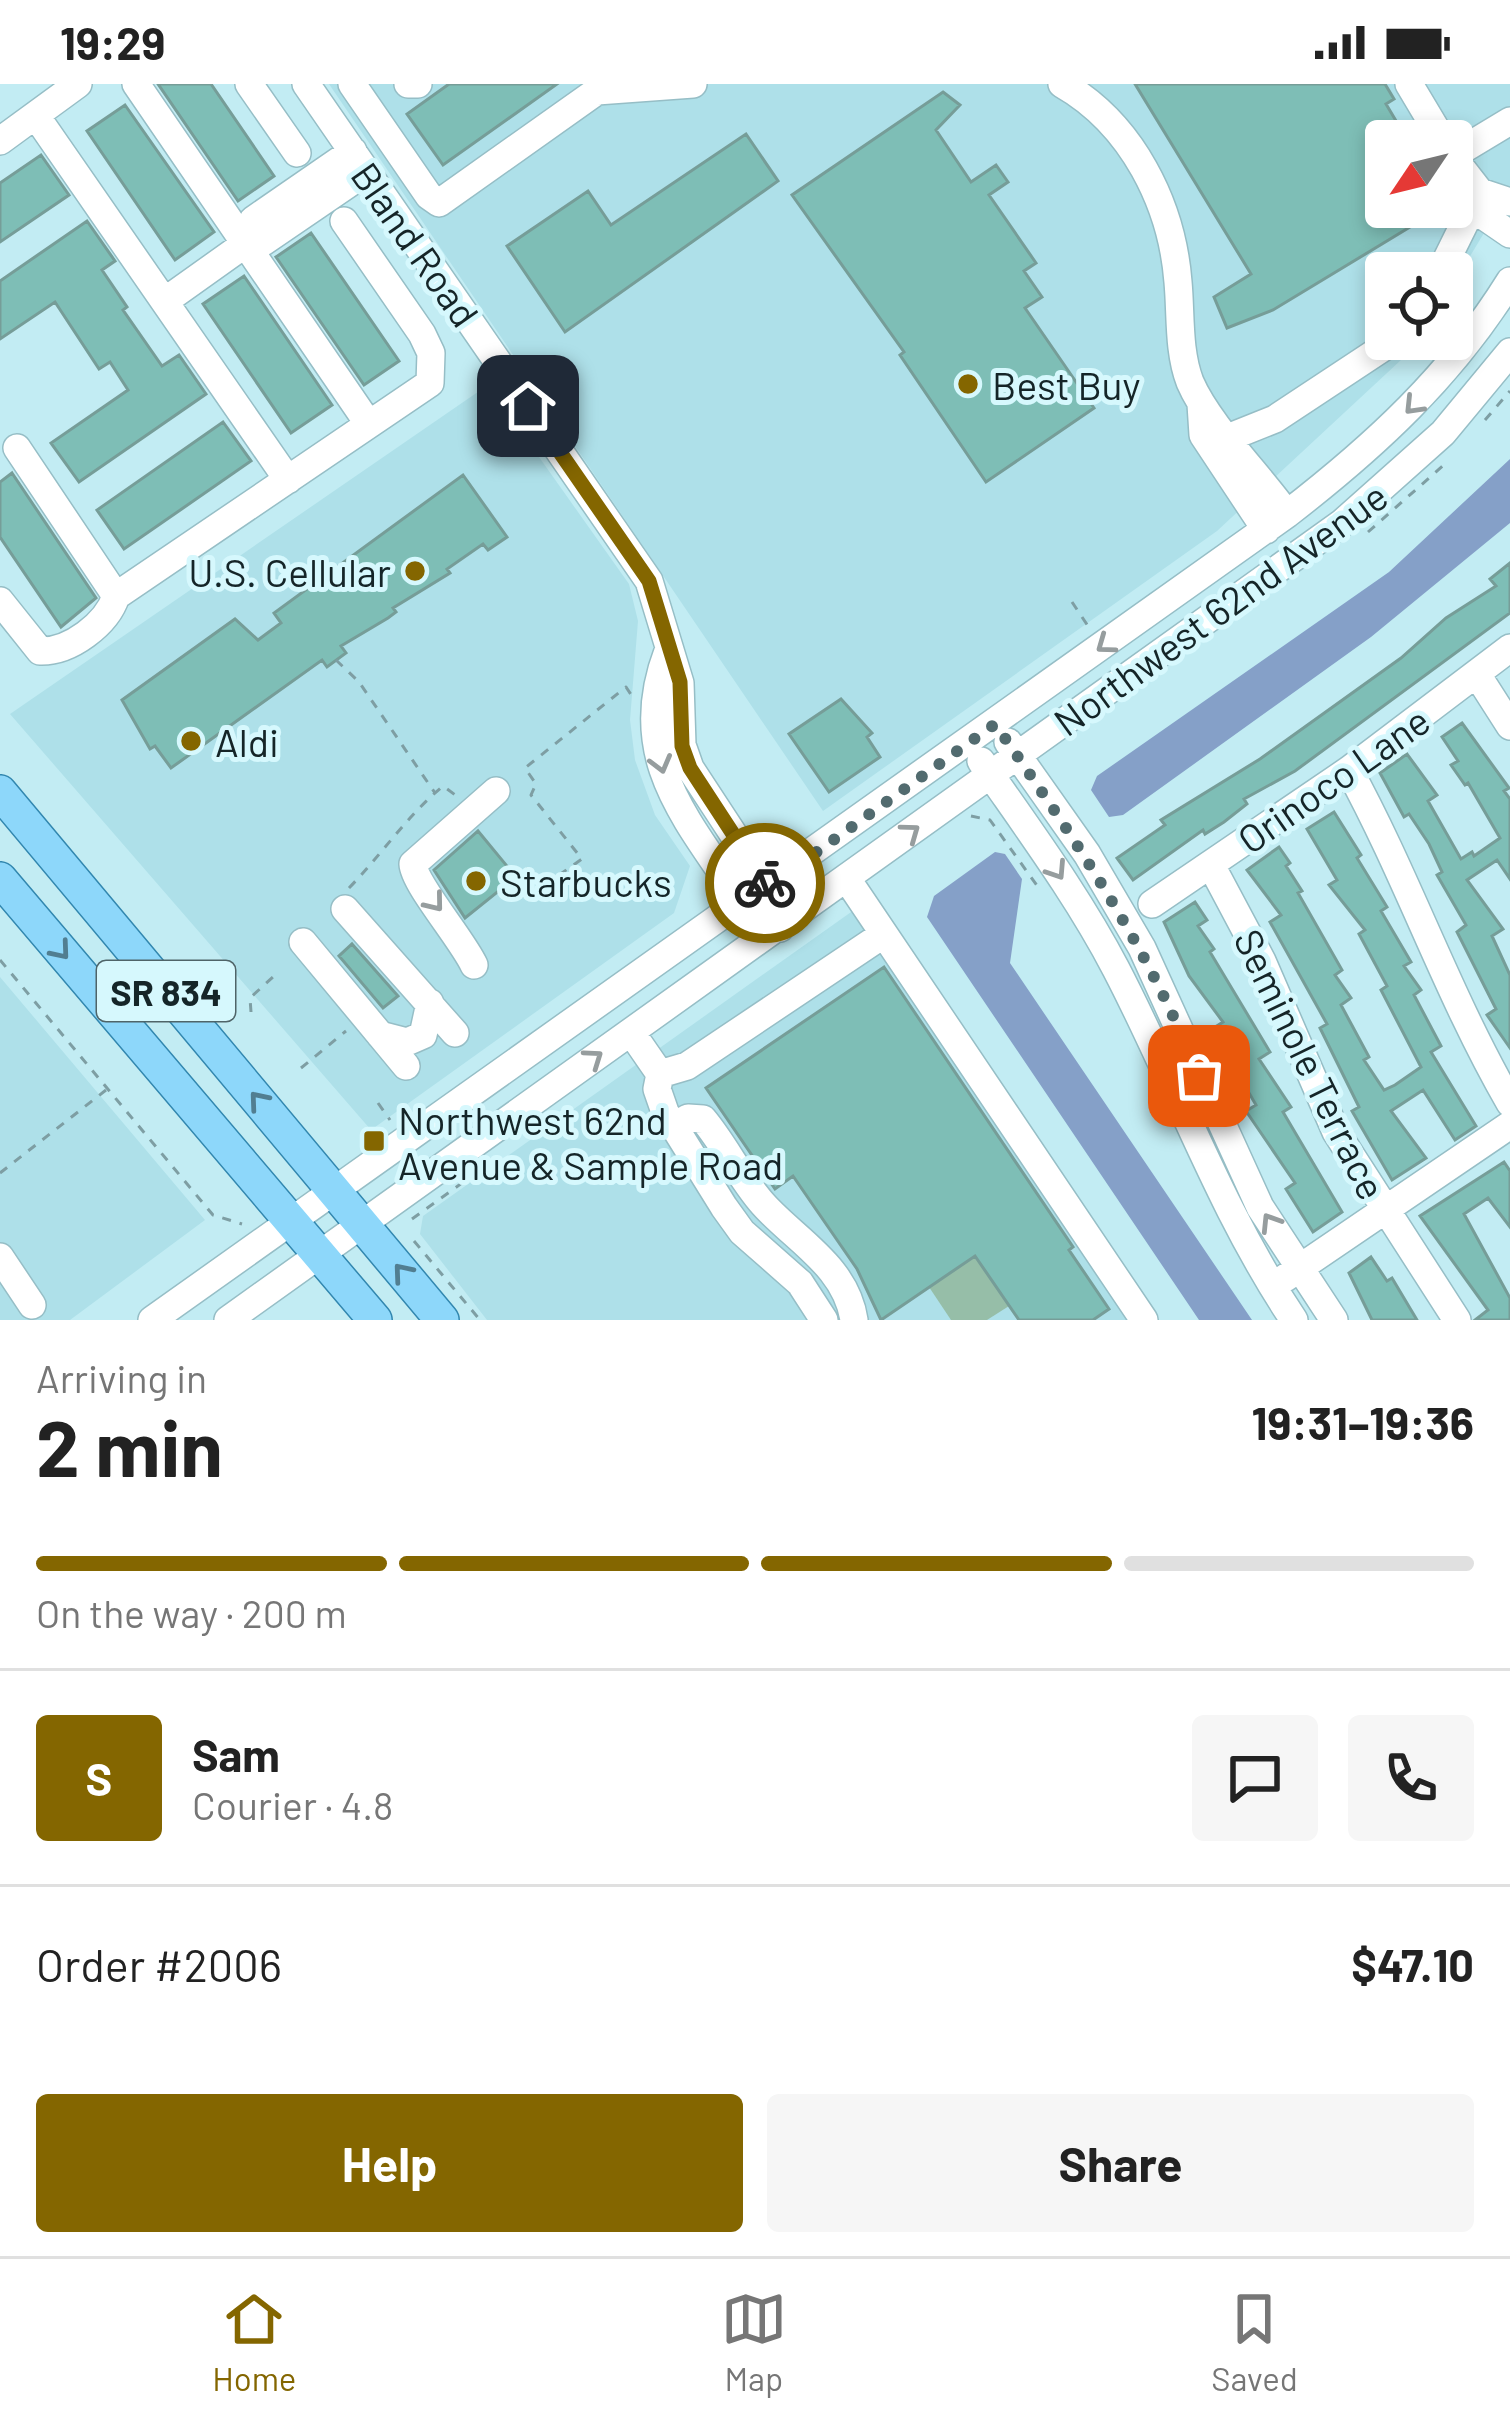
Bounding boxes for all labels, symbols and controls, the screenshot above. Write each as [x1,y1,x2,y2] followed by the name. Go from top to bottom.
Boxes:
[60,15,165,69] text: 19:29
[1365,120,1473,228] north arrow
[1365,120,1473,360] map controls
[342,153,490,335] street label: Bland Road
[1365,252,1473,360] button: locate
[477,355,579,457] pin
[992,361,1140,408] place label: Best Buy
[955,371,981,397] marker: Best Buy
[495,373,561,439] icon: home
[1406,393,1428,414] one-way arrow
[1044,471,1396,745] street label: Northwest 62nd Avenue
[188,548,391,595] place label: U.S. Cellular
[402,558,428,584] marker: U.S. Cellular
[1096,631,1118,653] one-way arrow
[1228,696,1438,862] street label: Orinoco Lane
[215,718,279,765] place label: Aldi
[178,728,204,754] marker: Aldi
[647,753,672,774] one-way arrow
[705,823,825,943] courier
[898,825,919,847] one-way arrow
[732,850,798,916] icon: bike
[500,858,672,905] place label: Starbucks
[1043,858,1065,880] one-way arrow
[463,868,489,894] marker: Starbucks
[421,890,442,912] one-way arrow
[1225,921,1397,1207] street label: Seminole Terrace
[47,937,68,959] one-way arrow
[97,961,235,1021] road number: SR 834
[1148,1025,1250,1127] pin
[1166,1043,1232,1109] icon: bag
[580,1050,602,1072] one-way arrow
[250,1092,272,1114] one-way arrow
[398,1096,783,1188] place label: Northwest 62nd Avenue & Sample Road
[361,1128,387,1154] marker: Northwest 62nd Avenue & Sample Road
[1262,1214,1284,1236] one-way arrow
[394,1263,416,1285] one-way arrow
[36,1354,207,1401] text: Arriving in
[1252,1395,1474,1449] text: 19:31–19:36
[36,1399,223,1493] text: 2 min
[36,1589,347,1636] text: On the way · 200 m
[1192,1715,1318,1841] button: chat
[1348,1715,1474,1841] button: phone
[192,1727,280,1781] text: Sam
[86,1751,112,1805] text: S
[192,1781,393,1828] text: Courier · 4.8
[36,1937,282,1991] text: Order #2006
[1351,1937,1474,1991] text: $47.10
[36,2094,743,2232] button: Help
[767,2094,1474,2232] button: Share
[212,2286,296,2398] tab: Home
[721,2286,787,2398] tab: Map
[1211,2286,1298,2398] tab: Saved

